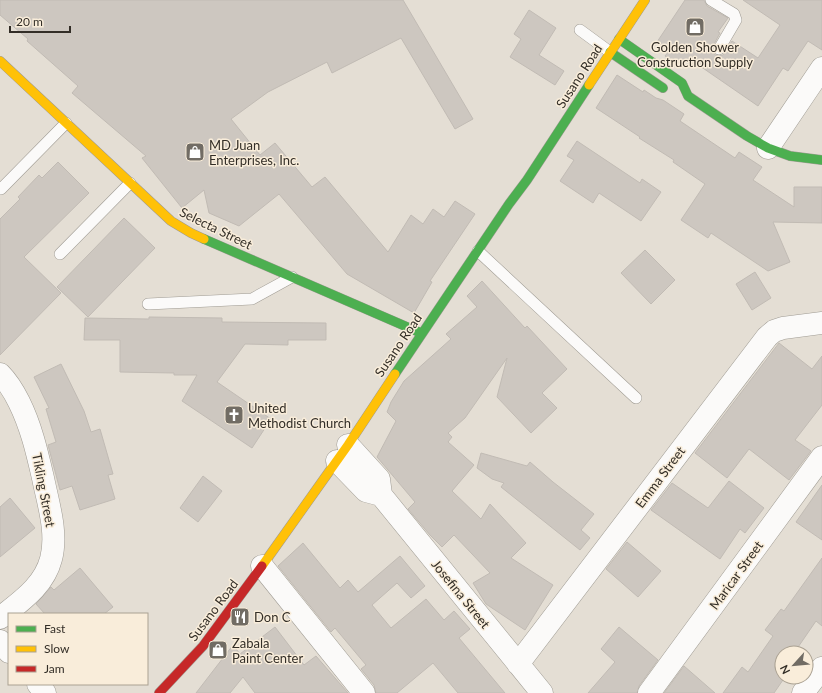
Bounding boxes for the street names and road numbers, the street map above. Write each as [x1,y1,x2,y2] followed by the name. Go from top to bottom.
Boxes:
[552,41,606,111] street label: Susano Road
[177,204,255,253] street label: Selecta Street
[371,310,425,380] street label: Susano Road
[632,443,688,511] street label: Emma Street
[29,452,59,529] street label: Tikling Street
[706,537,766,612] street label: Maricar Street
[428,556,494,632] street label: Josefina Street
[185,576,241,644] street label: Susano Road

